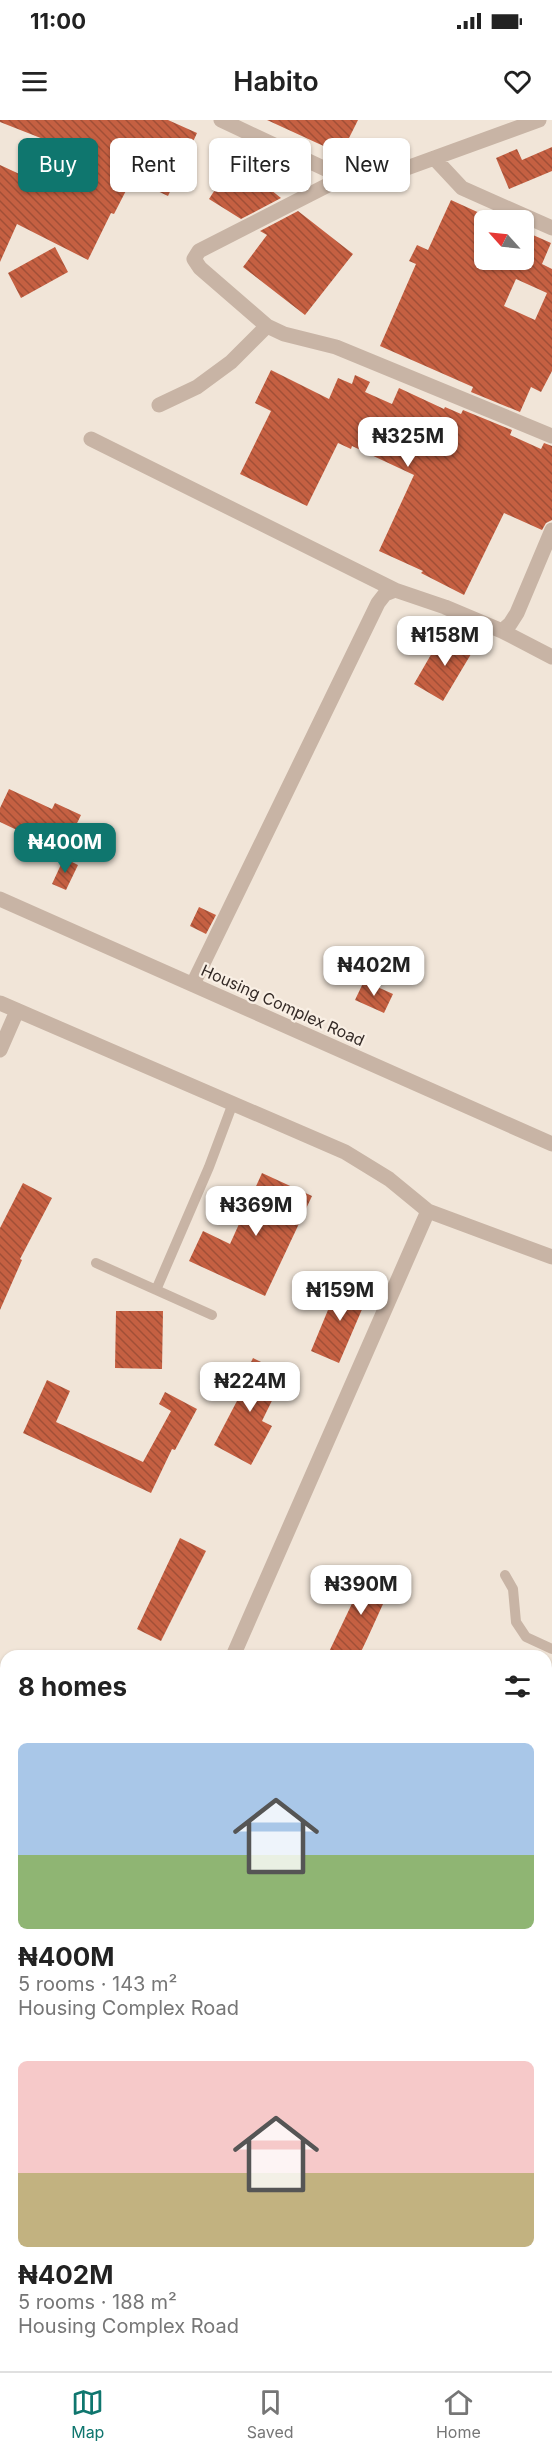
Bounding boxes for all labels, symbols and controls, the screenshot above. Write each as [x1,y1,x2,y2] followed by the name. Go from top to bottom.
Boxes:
[30,8,86,34] text: 11:00
[18,65,51,98] icon: menu
[233,65,319,98] text: Habito
[501,65,534,98] icon: heart
[18,138,98,192] chip: Buy
[110,138,197,192] chip: Rent
[209,138,311,192] chip: Filters
[323,138,410,192] chip: New
[474,210,534,270] north arrow
[474,210,534,270] map controls
[366,417,450,468] pin: ₦325M
[372,424,444,448] text: ₦325M
[403,616,487,667] pin: ₦158M
[411,623,479,647] text: ₦158M
[23,823,107,874] pin: ₦400M
[28,830,102,854] text: ₦400M
[332,946,416,997] pin: ₦402M
[337,953,411,977] text: ₦402M
[198,960,368,1050] street label: Housing Complex Road
[214,1186,298,1237] pin: ₦369M
[220,1193,292,1217] text: ₦369M
[298,1271,382,1322] pin: ₦159M
[306,1278,374,1302] text: ₦159M
[208,1362,292,1413] pin: ₦224M
[214,1369,286,1393] text: ₦224M
[319,1565,403,1616] pin: ₦390M
[324,1572,398,1596] text: ₦390M
[501,1670,534,1703] icon: filters
[18,1671,127,1702] text: 8 homes
[222,1782,330,1890] icon: home
[18,1941,115,1972] text: ₦400M
[18,1972,177,1996] text: 5 rooms · 143 m²
[18,1996,239,2020] text: Housing Complex Road
[222,2100,330,2208] icon: home
[18,2259,113,2290] text: ₦402M
[18,2290,177,2314] text: 5 rooms · 188 m²
[18,2314,239,2338] text: Housing Complex Road
[71,2386,104,2442] tab: Map
[247,2386,294,2442] tab: Saved
[436,2386,481,2442] tab: Home

